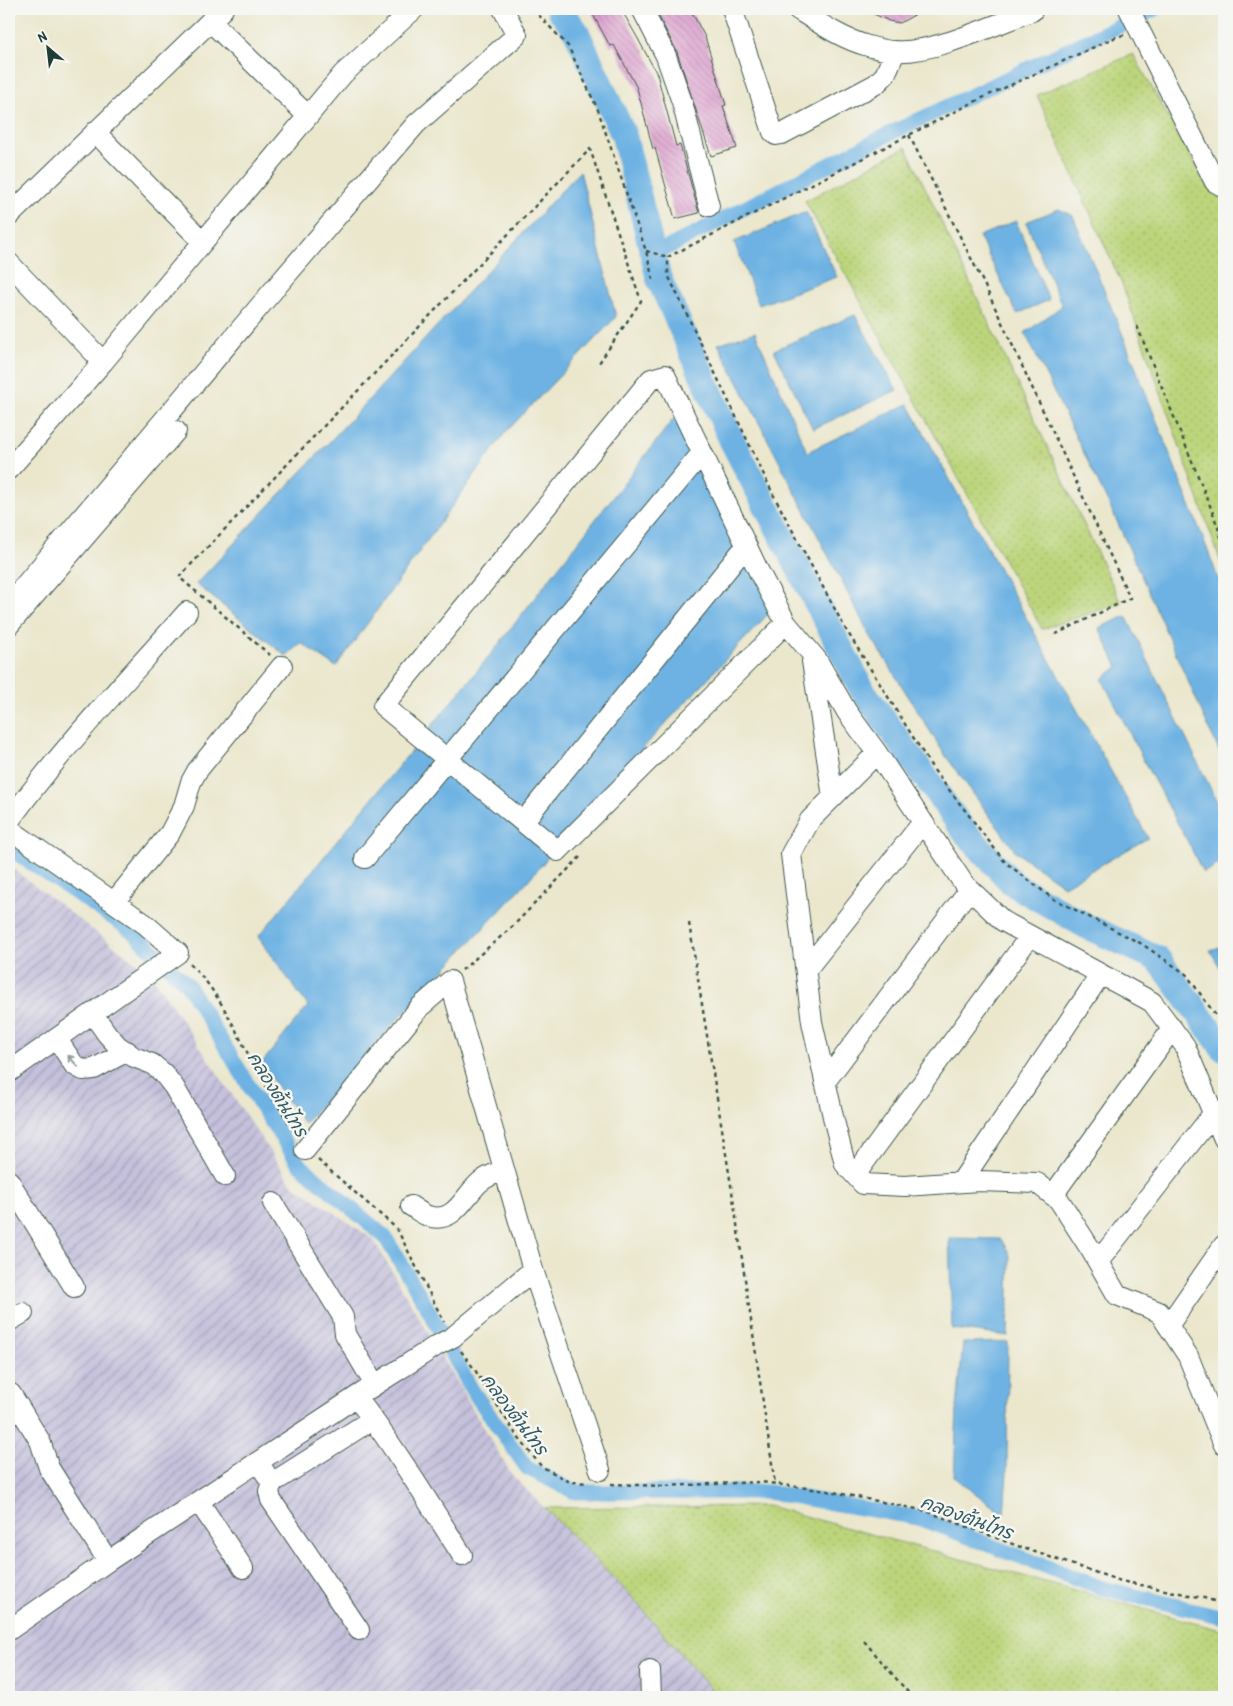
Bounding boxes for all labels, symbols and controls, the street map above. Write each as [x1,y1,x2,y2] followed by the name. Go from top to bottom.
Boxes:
[22,22,72,72] north arrow
[34,26,50,46] text: N
[242,1047,315,1143] water label: คลองต้นไทร
[67,1054,79,1067] one-way arrow
[476,1368,555,1461] water label: คลองต้นไทร
[918,1489,1018,1546] water label: คลองต้นไทร

